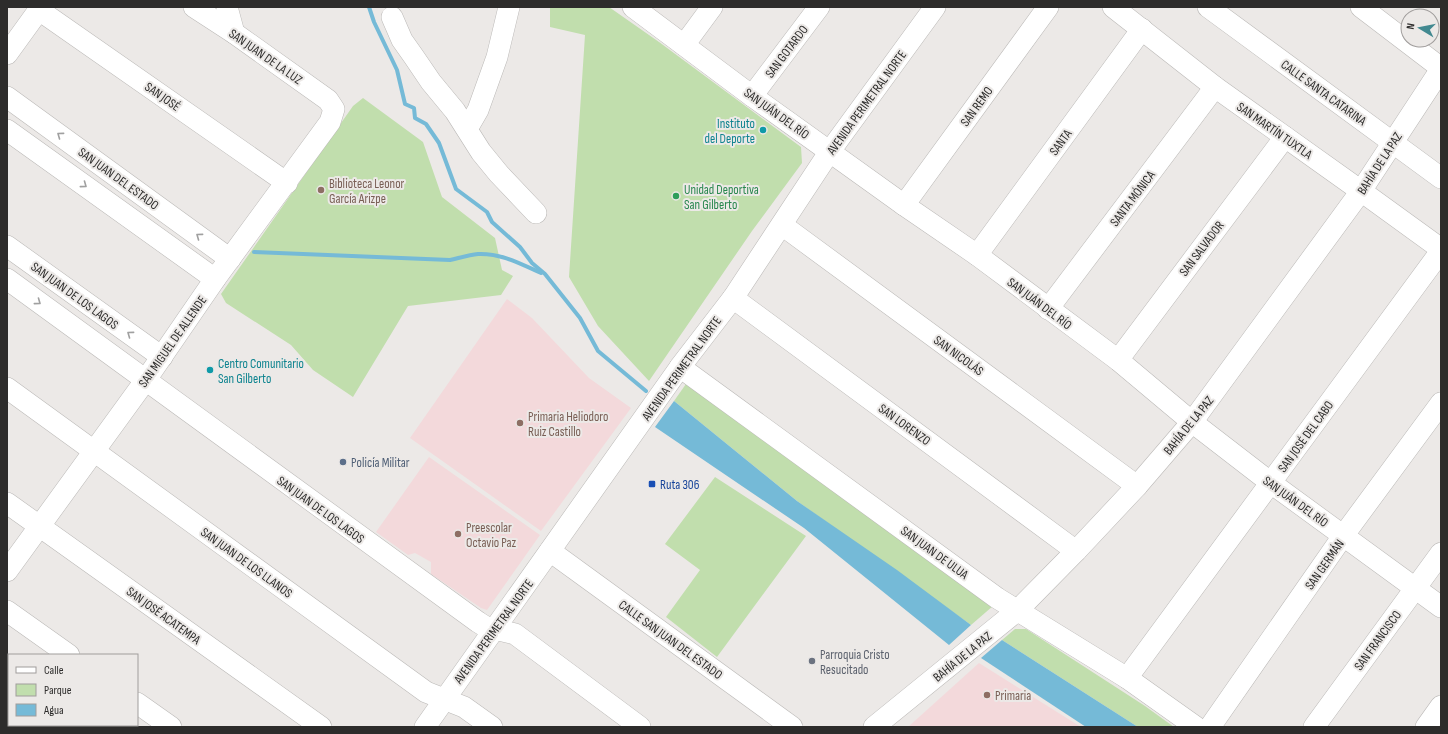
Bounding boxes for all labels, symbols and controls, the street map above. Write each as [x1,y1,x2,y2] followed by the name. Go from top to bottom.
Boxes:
[1400,8,1440,48] north arrow
[762,22,812,81] street label: SAN GOTARDO
[1404,22,1418,30] text: N
[226,26,306,88] street label: SAN JUAN DE LA LUZ
[823,47,910,159] street label: AVENIDA PERIMETRAL NORTE
[1278,56,1370,129] street label: CALLE SANTA CATARINA
[142,79,183,115] street label: SAN JOSÉ
[957,84,997,130] street label: SAN REMO
[741,85,812,143] street label: SAN JUÁN DEL RÍO
[1234,99,1316,163] street label: SAN MARTÍN TUXTLA
[704,116,755,147] place label: Instituto del Deporte
[758,125,768,135] marker: Instituto del Deporte
[1046,126,1076,159] street label: SANTA
[1354,129,1406,198] street label: BAHÍA DE LA PAZ
[57,133,64,140] one-way arrow
[75,144,162,213] street label: SAN JUAN DEL ESTADO
[1107,167,1159,230] street label: SANTA MÓNICA
[329,176,405,207] place label: Biblioteca Leonor García Arizpe
[80,180,87,187] one-way arrow
[684,182,759,213] place label: Unidad Deportiva San Gilberto
[316,185,326,195] marker: Biblioteca Leonor García Arizpe
[671,191,681,201] marker: Unidad Deportiva San Gilberto
[1176,218,1228,279] street label: SAN SALVADOR
[196,234,203,241] one-way arrow
[28,259,122,333] street label: SAN JUAN DE LOS LAGOS
[1004,274,1075,333] street label: SAN JUÁN DEL RÍO
[135,293,210,390] street label: SAN MIGUEL DE ALLENDE
[34,298,41,305] one-way arrow
[638,313,725,425] street label: AVENIDA PERIMETRAL NORTE
[127,331,134,339] one-way arrow
[930,332,987,380] street label: SAN NICOLÁS
[218,356,304,387] place label: Centro Comunitario San Gilberto
[205,365,215,375] marker: Centro Comunitario San Gilberto
[1160,393,1218,458] street label: BAHÍA DE LA PAZ
[1274,398,1337,475] street label: SAN JOSÉ DEL CABO
[875,401,934,449] street label: SAN LORENZO
[528,409,608,440] place label: Primaria Heliodoro Ruiz Castillo
[515,418,525,428] marker: Primaria Heliodoro Ruiz Castillo
[351,455,410,471] place label: Policía Militar
[338,457,348,467] marker: Policía Militar
[274,473,368,547] street label: SAN JUAN DE LOS LAGOS
[1260,473,1331,531] street label: SAN JUÁN DEL RÍO
[660,477,700,493] place label: Ruta 306
[647,479,657,489] marker: Ruta 306
[466,520,517,551] place label: Preescolar Octavio Paz
[897,523,972,583] street label: SAN JUAN DE ULUA
[197,524,296,602] street label: SAN JUAN DE LOS LLANOS
[453,529,463,539] marker: Preescolar Octavio Paz
[1302,536,1348,593] street label: SAN GERMÁN
[450,576,537,688] street label: AVENIDA PERIMETRAL NORTE
[123,584,204,648] street label: SAN JOSÉ ACATEMPA
[615,597,726,683] street label: CALLE SAN JUAN DEL ESTADO
[1351,608,1405,674] street label: SAN FRANCISCO
[930,628,996,685] street label: BAHÍA DE LA PAZ
[820,647,890,678] place label: Parroquia Cristo Resucitado
[8,654,138,726] legend
[807,656,817,666] marker: Parroquia Cristo Resucitado
[44,663,64,678] text: Calle
[44,683,72,698] text: Parque
[995,688,1031,704] place label: Primaria
[982,690,992,700] marker: Primaria
[43,703,64,718] text: Agua

